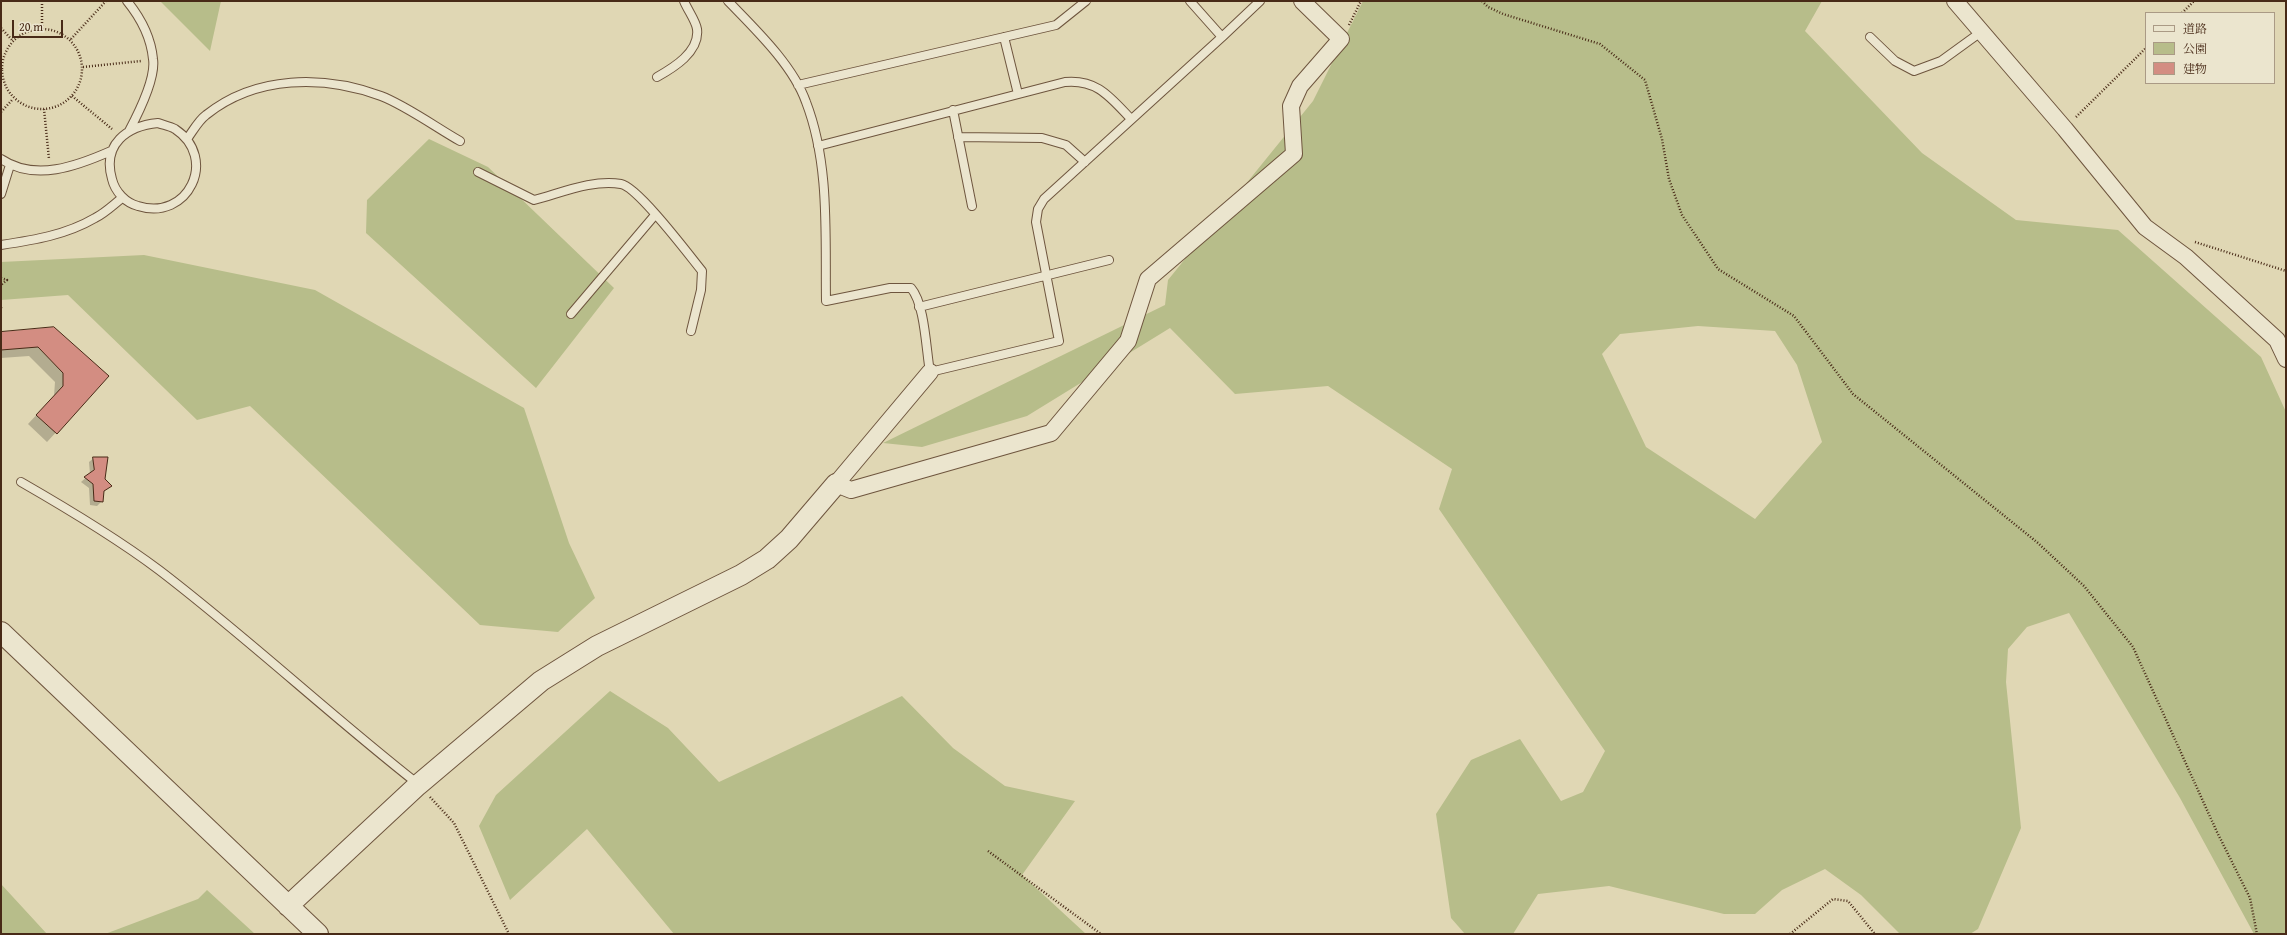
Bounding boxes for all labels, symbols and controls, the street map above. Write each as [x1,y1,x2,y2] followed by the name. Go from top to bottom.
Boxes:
[14,12,65,38] scale bar
[2145,12,2275,84] legend
[19,18,43,35] text: 20 m
[2183,20,2207,37] text: 道路
[2183,40,2207,57] text: 公園
[2183,60,2207,77] text: 建物

